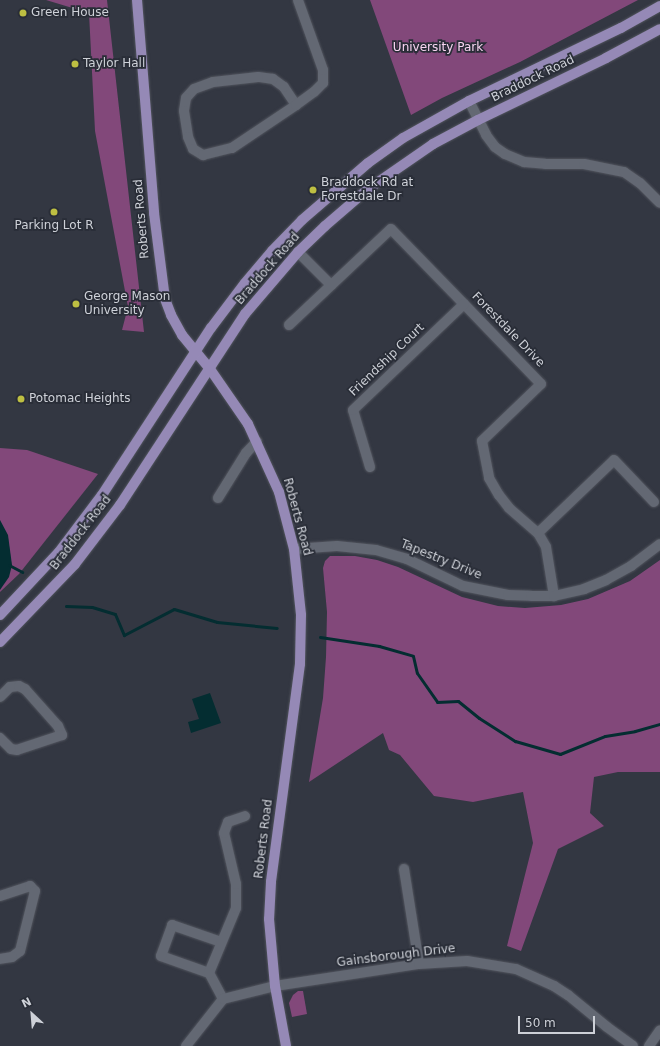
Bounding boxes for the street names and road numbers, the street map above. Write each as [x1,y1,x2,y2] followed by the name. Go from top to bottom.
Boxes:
[489,53,577,105] street label: Braddock Road
[131,179,153,259] street label: Roberts Road
[233,230,303,308] street label: Braddock Road
[469,290,547,370] street label: Forestdale Drive
[347,321,427,399] street label: Friendship Court
[280,477,314,557] street label: Roberts Road
[47,493,115,573] street label: Braddock Road
[398,537,484,583] street label: Tapestry Drive
[252,798,276,880] street label: Roberts Road
[336,942,456,970] street label: Gainsborough Drive

